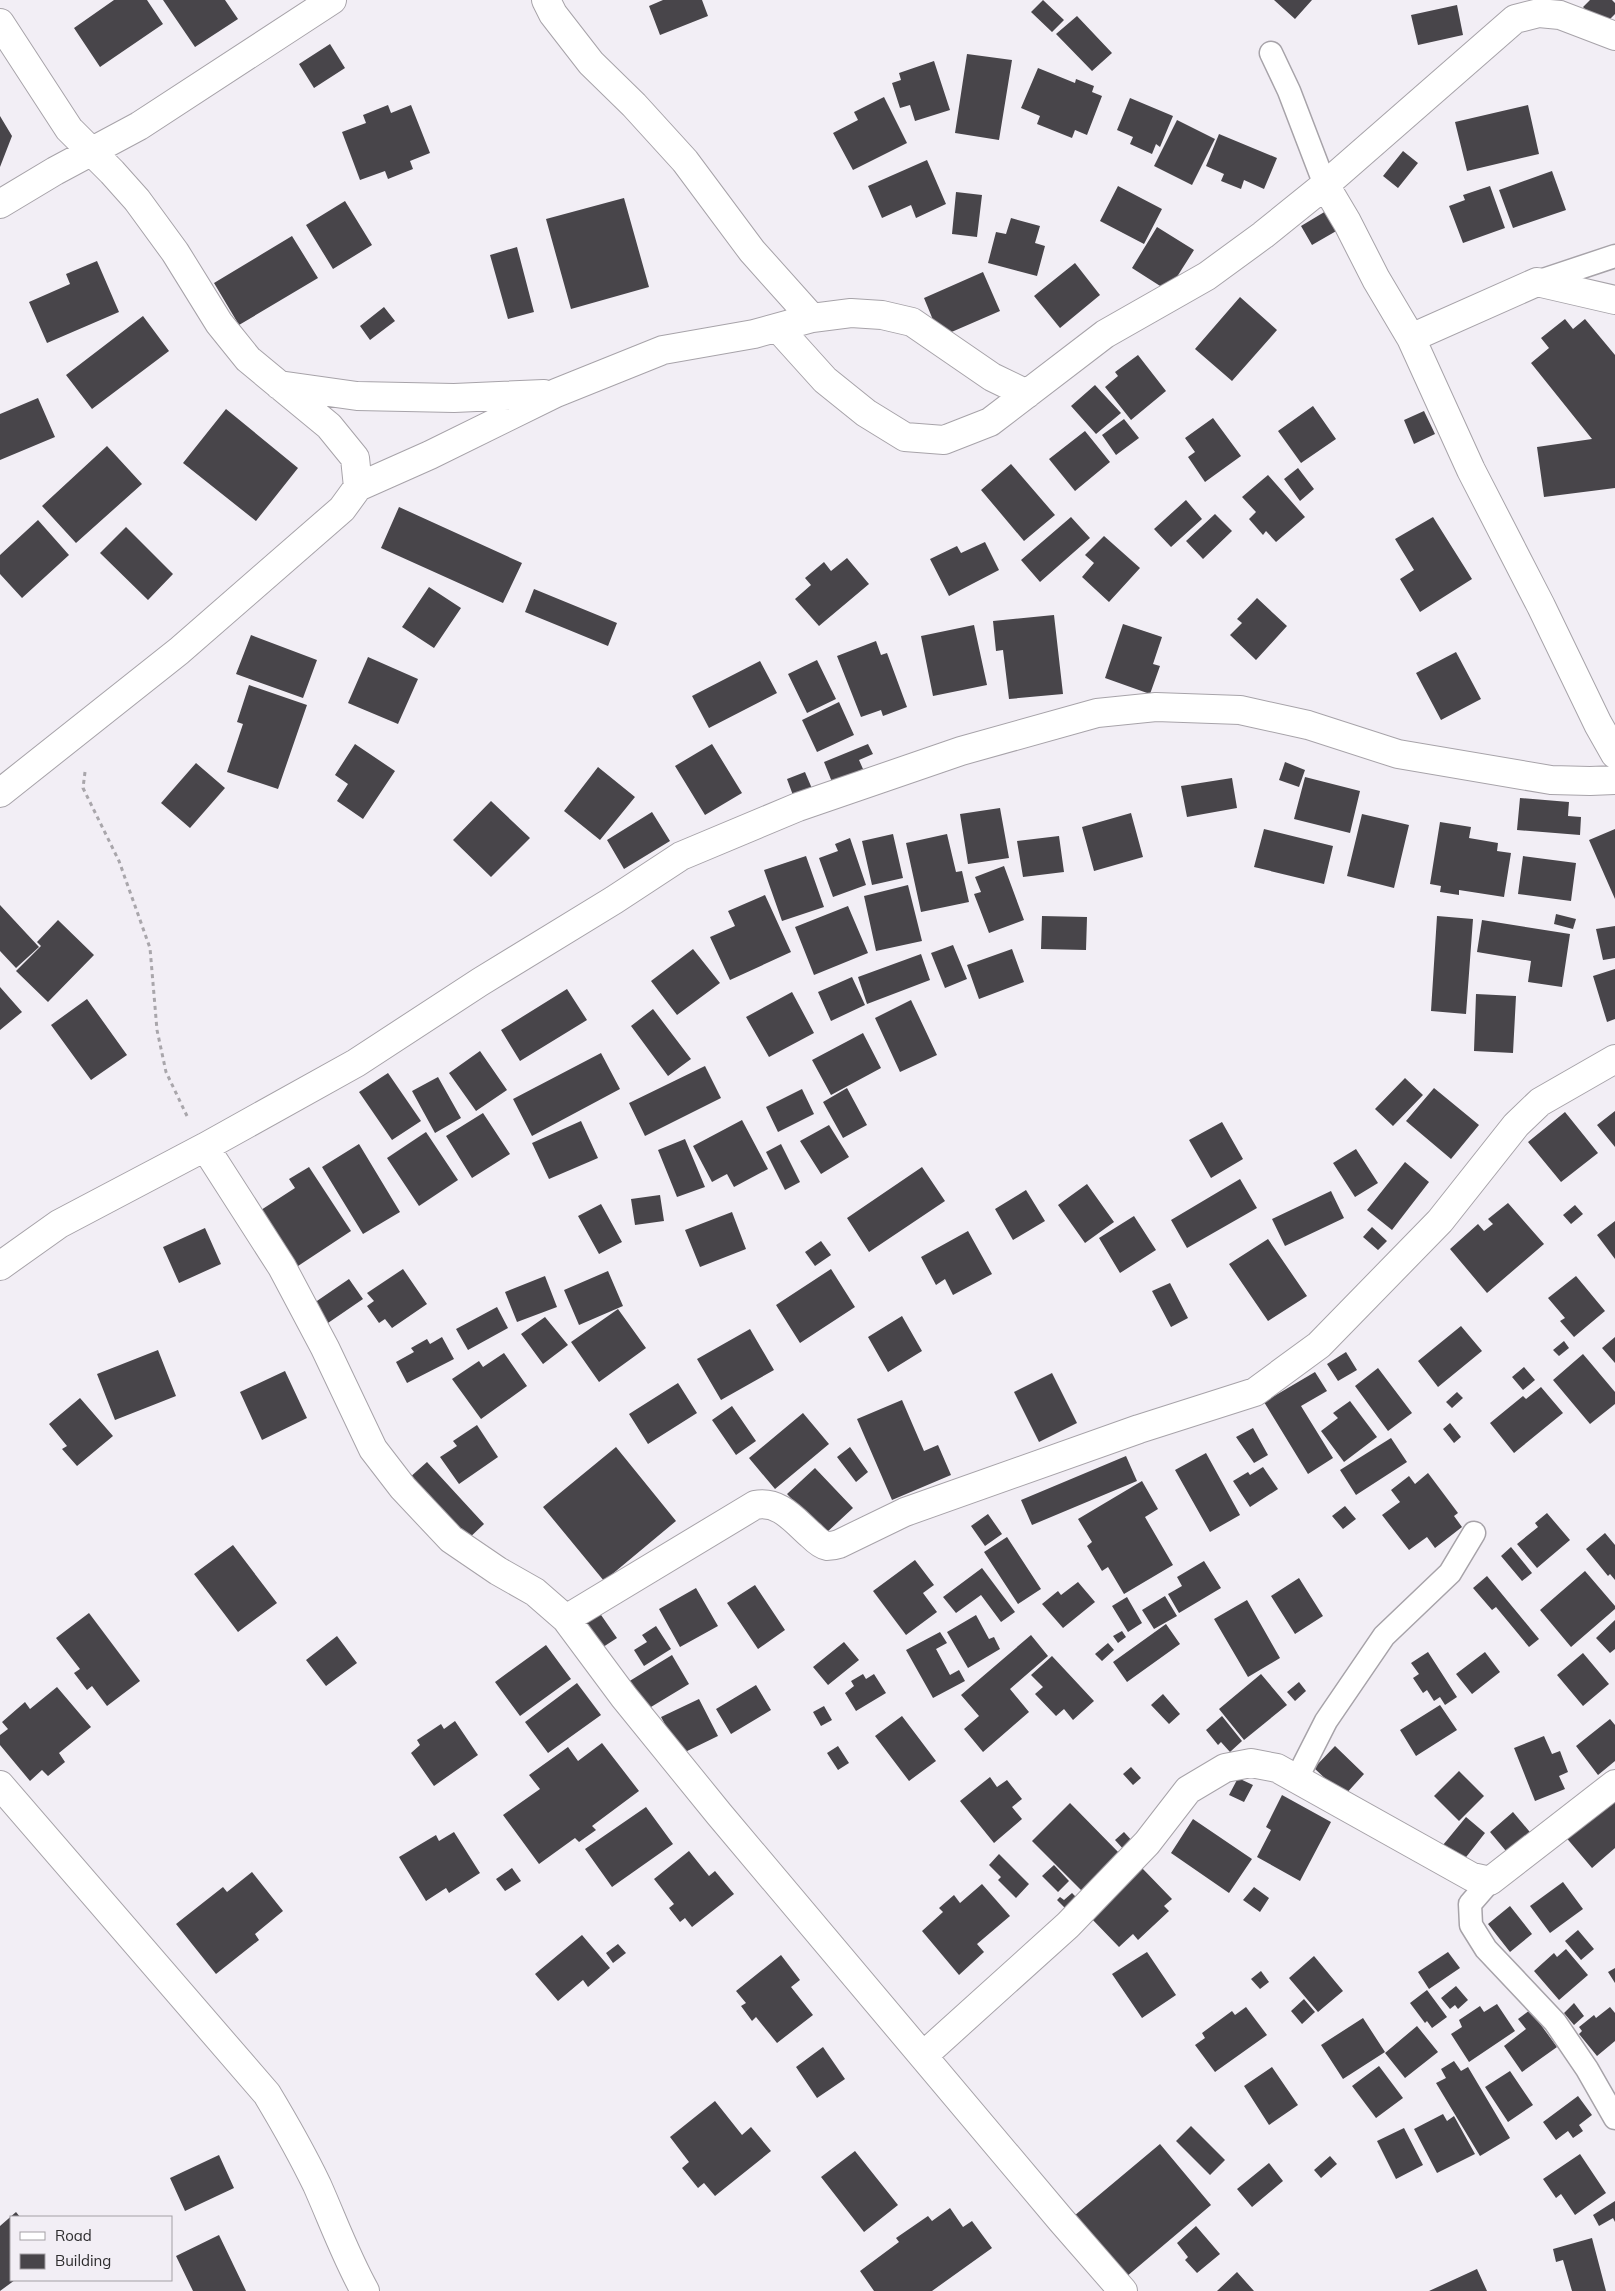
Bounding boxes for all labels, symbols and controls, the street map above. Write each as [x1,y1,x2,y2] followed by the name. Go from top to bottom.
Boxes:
[10,2216,172,2281] legend
[55,2226,92,2245] text: Road
[55,2251,111,2270] text: Building

